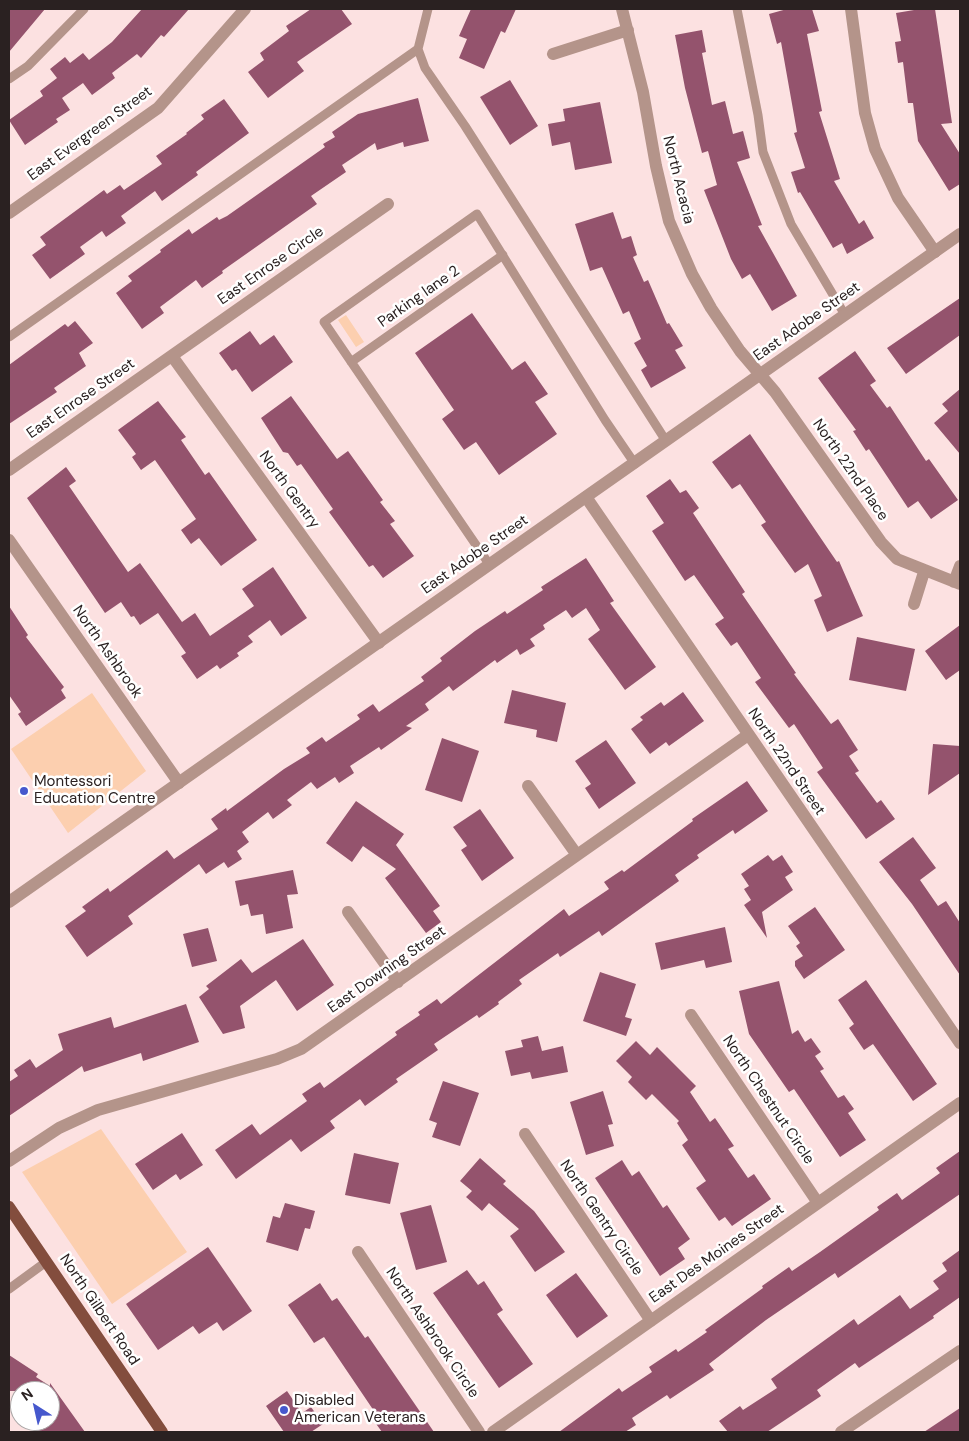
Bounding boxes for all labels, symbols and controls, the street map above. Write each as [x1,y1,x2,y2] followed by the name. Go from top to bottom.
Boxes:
[24,83,156,185] street label: East Evergreen Street
[658,134,698,226] street label: North Acacia
[215,223,327,309] street label: East Enrose Circle
[375,262,463,332] street label: Parking lane 2
[750,279,864,365] street label: East Adobe Street
[24,355,138,443] street label: East Enrose Street
[808,416,892,524] street label: North 22nd Place
[255,448,323,532] street label: North Gentry
[418,512,532,598] street label: East Adobe Street
[68,602,146,702] street label: North Ashbrook
[744,705,828,819] street label: North 22nd Street
[34,773,156,808] place label: Montessori Education Centre
[18,785,30,797] marker: Montessori Education Centre
[325,923,449,1017] street label: East Downing Street
[718,1032,818,1168] street label: North Chestnut Circle
[556,1157,646,1279] street label: North Gentry Circle
[646,1201,788,1307] street label: East Des Moines Street
[55,1251,143,1369] street label: North Gilbert Road
[382,1264,482,1402] street label: North Ashbrook Circle
[10,1381,60,1431] north arrow
[18,1384,36,1405] text: N
[294,1392,426,1427] place label: Disabled American Veterans
[278,1404,290,1416] marker: Disabled American Veterans

